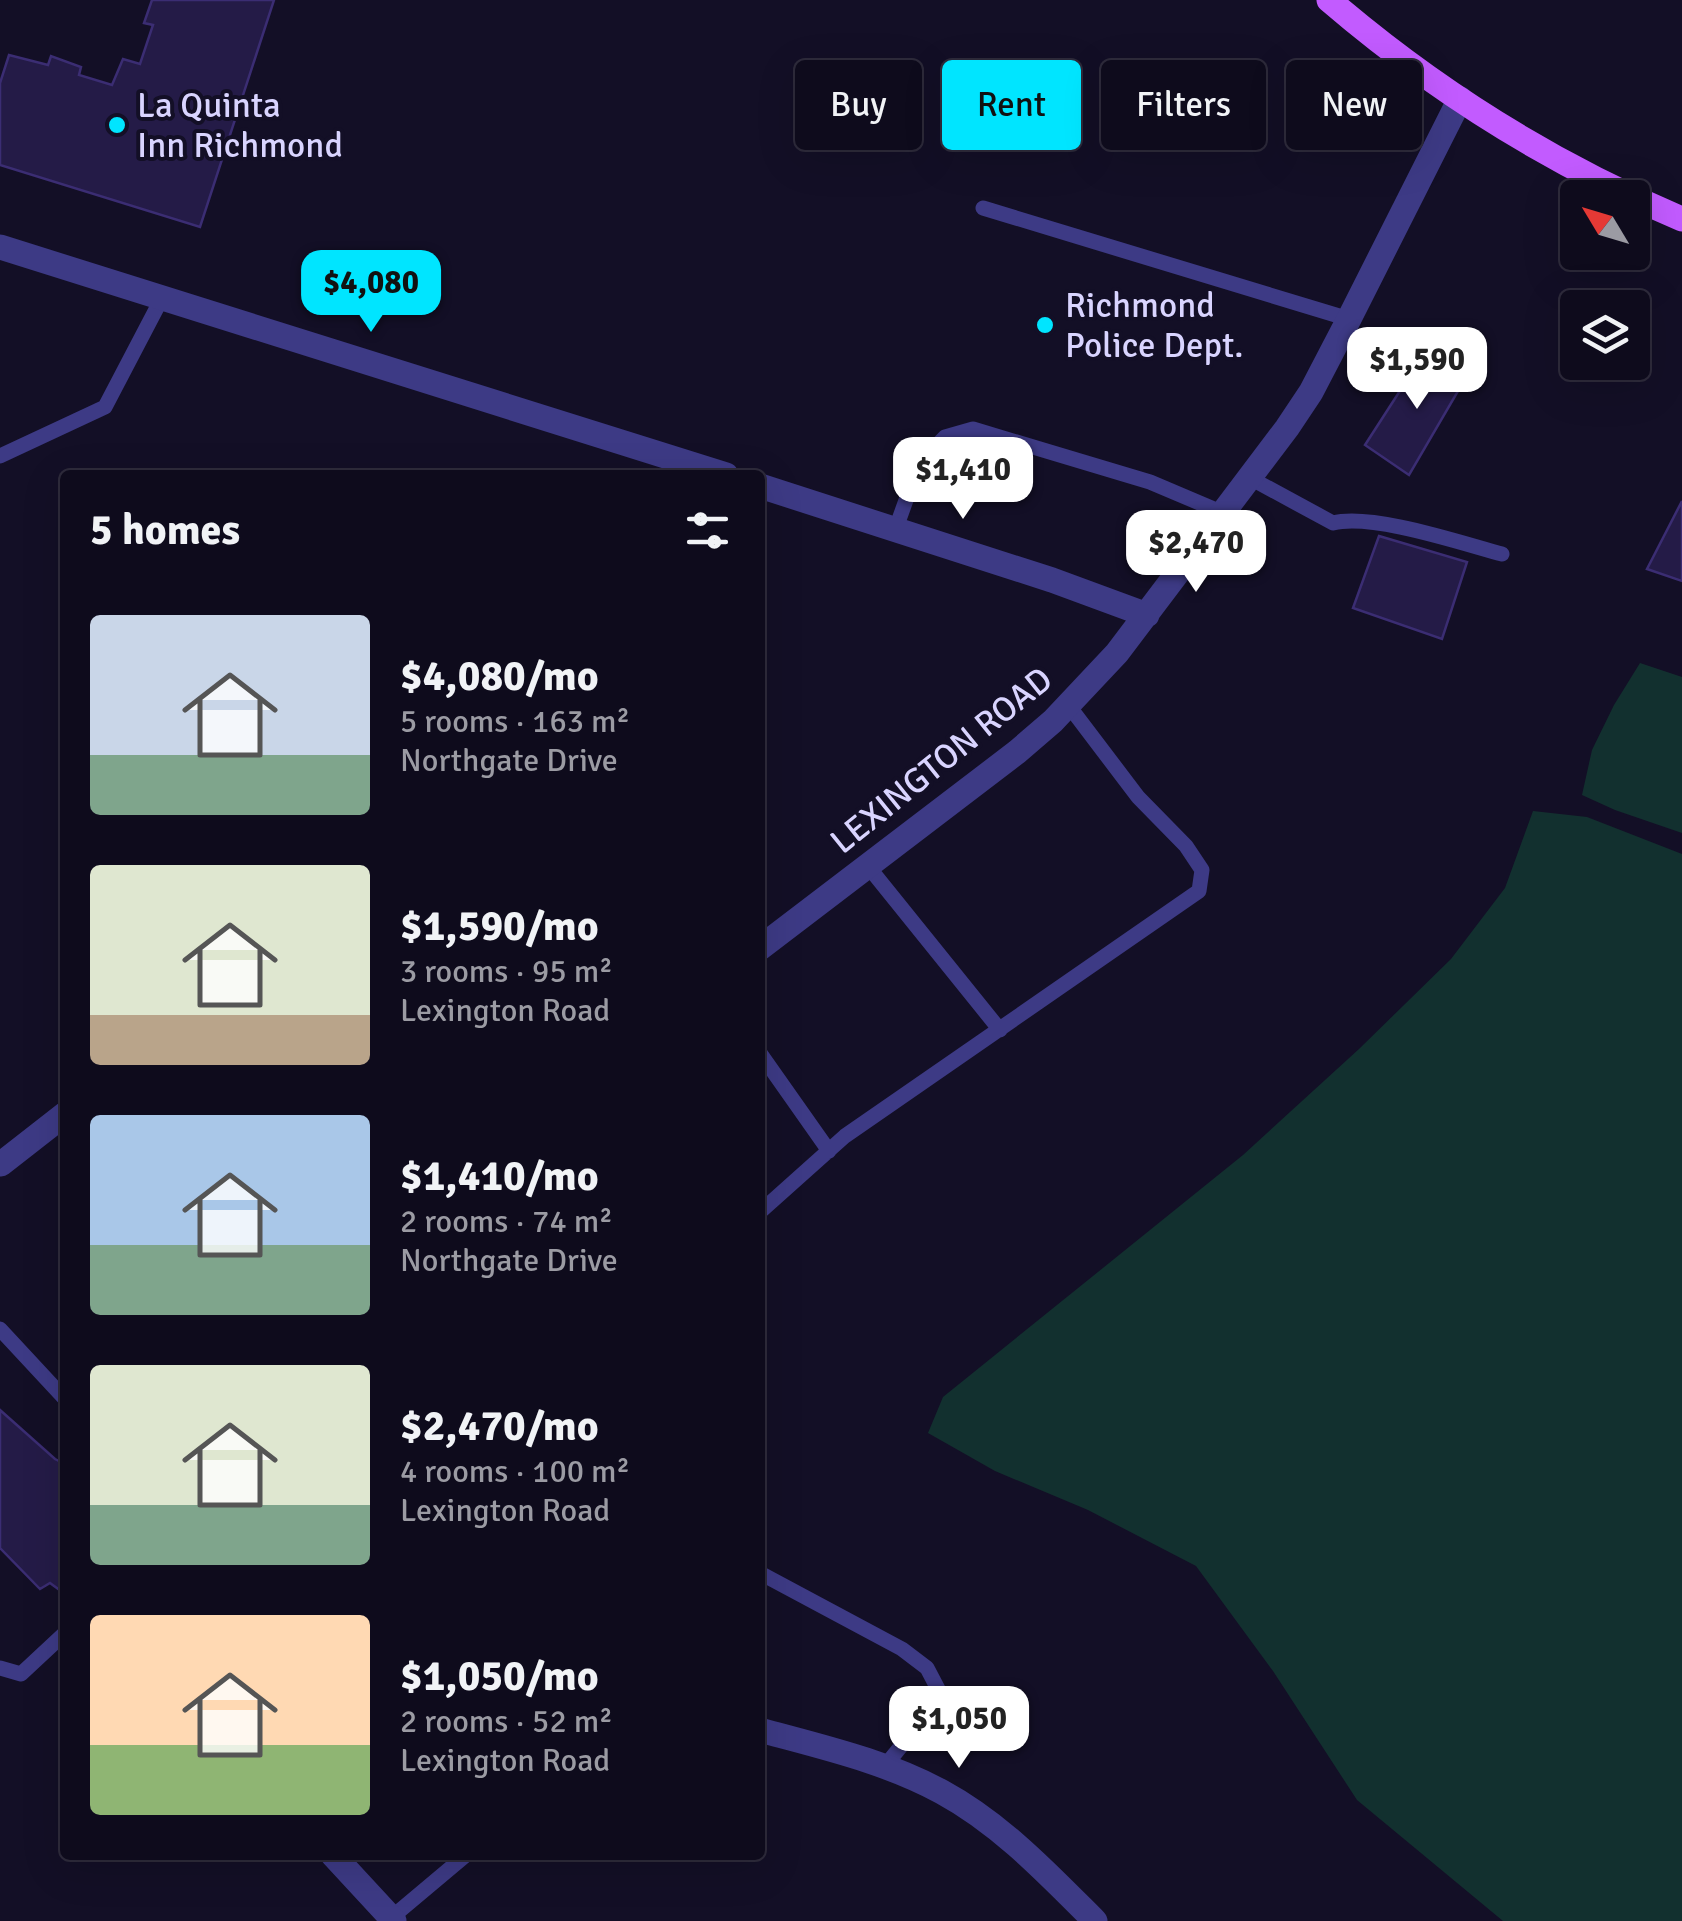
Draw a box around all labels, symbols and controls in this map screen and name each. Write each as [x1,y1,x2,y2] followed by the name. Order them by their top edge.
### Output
[795,60,922,150] chip: Buy
[942,60,1081,150] chip: Rent
[1101,60,1266,150] chip: Filters
[1286,60,1422,150] chip: New
[137,84,343,167] place label: La Quinta Inn Richmond
[106,114,128,136] marker: La Quinta Inn Richmond
[1560,180,1650,270] north arrow
[1560,180,1650,380] map controls
[290,250,452,335] pin: $4,080
[323,263,419,302] text: $4,080
[1065,284,1243,367] place label: Richmond Police Dept.
[1560,290,1650,380] button: layers
[1034,314,1056,336] marker: Richmond Police Dept.
[1336,327,1498,412] pin: $1,590
[1369,340,1465,379] text: $1,590
[882,437,1044,522] pin: $1,410
[915,450,1011,489] text: $1,410
[680,503,735,558] icon: filters
[90,505,240,556] text: 5 homes
[1115,510,1277,595] pin: $2,470
[1148,523,1244,562] text: $2,470
[400,651,599,702] text: $4,080/mo
[170,655,290,775] icon: home
[822,658,1061,863] street label: LEXINGTON ROAD
[400,702,630,741] text: 5 rooms · 163 m²
[400,741,618,780] text: Northgate Drive
[400,901,599,952] text: $1,590/mo
[170,905,290,1025] icon: home
[400,952,613,991] text: 3 rooms · 95 m²
[400,991,610,1030] text: Lexington Road
[400,1151,599,1202] text: $1,410/mo
[170,1155,290,1275] icon: home
[400,1202,613,1241] text: 2 rooms · 74 m²
[400,1241,618,1280] text: Northgate Drive
[400,1401,599,1452] text: $2,470/mo
[170,1405,290,1525] icon: home
[400,1452,630,1491] text: 4 rooms · 100 m²
[400,1491,610,1530] text: Lexington Road
[400,1651,599,1702] text: $1,050/mo
[170,1655,290,1775] icon: home
[878,1686,1040,1771] pin: $1,050
[911,1699,1007,1738] text: $1,050
[400,1702,613,1741] text: 2 rooms · 52 m²
[400,1741,610,1780] text: Lexington Road

